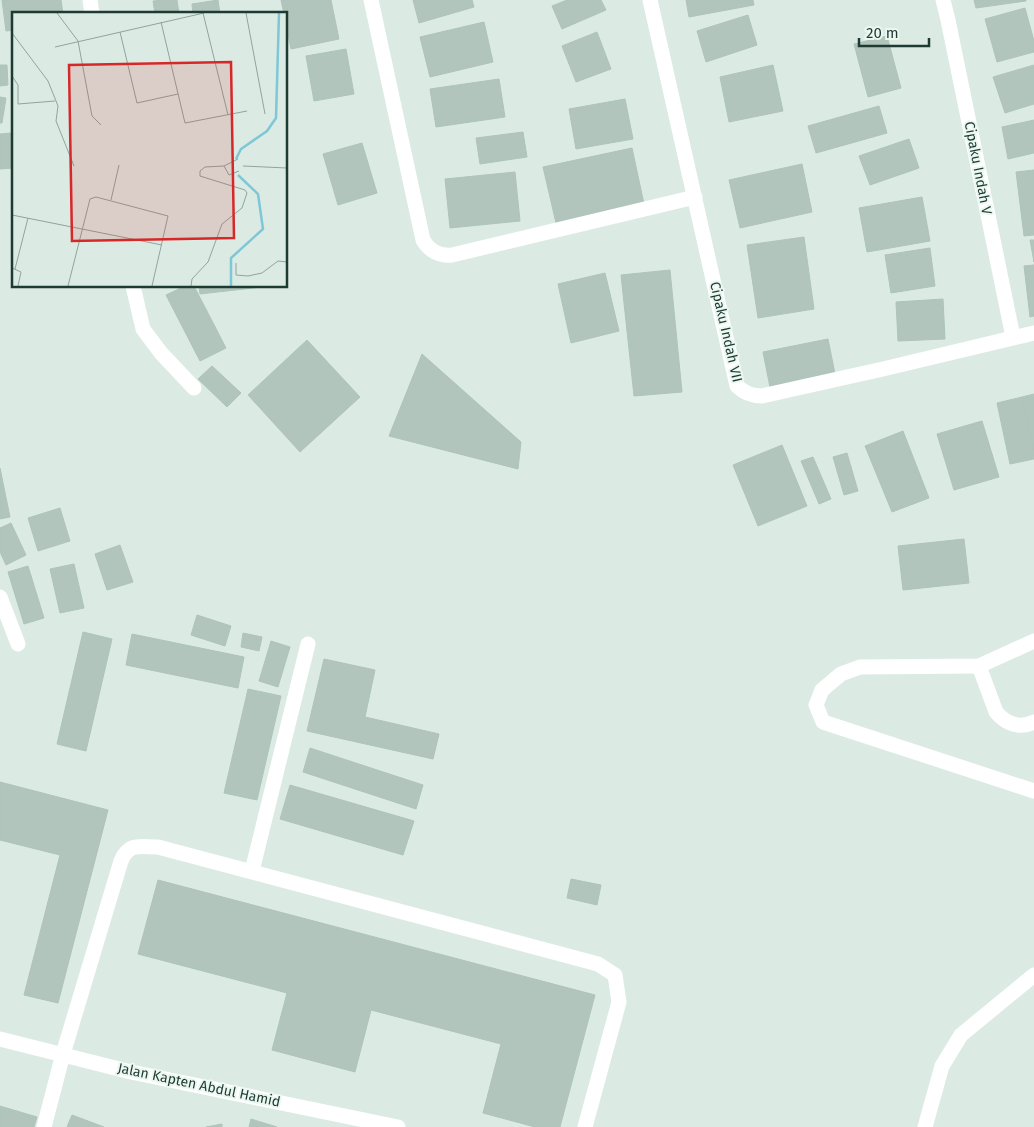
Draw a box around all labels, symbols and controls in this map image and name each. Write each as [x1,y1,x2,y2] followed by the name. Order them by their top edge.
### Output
[12,12,288,288] inset map
[859,15,929,47] scale bar
[866,24,899,42] text: 20 m
[961,120,995,216] street label: Cipaku Indah V
[706,280,746,384] street label: Cipaku Indah VII
[116,1059,282,1111] street label: Jalan Kapten Abdul Hamid

